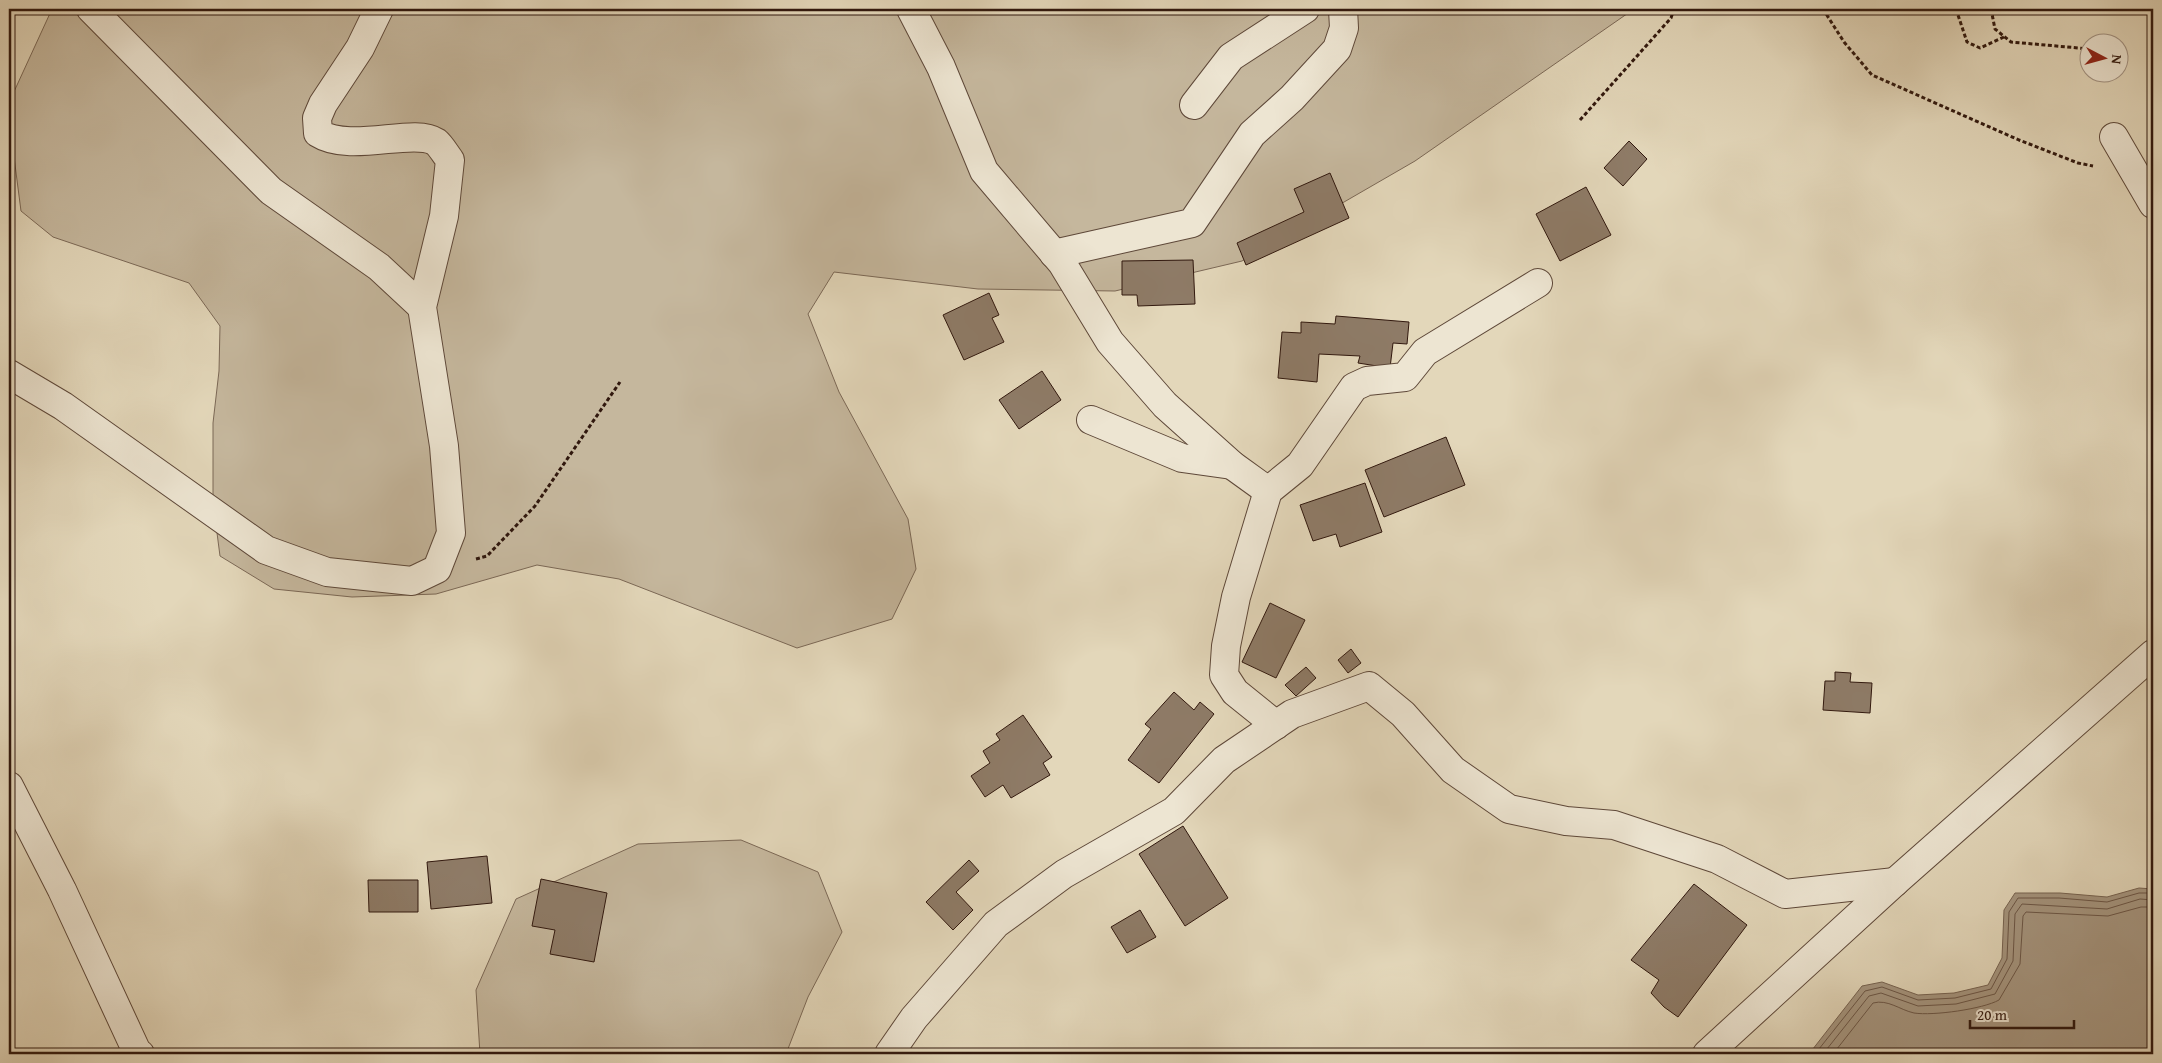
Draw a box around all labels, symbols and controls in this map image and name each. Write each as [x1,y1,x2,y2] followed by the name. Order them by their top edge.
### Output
[2080,32,2130,82] north arrow
[2106,54,2127,66] text: N
[1970,998,2073,1030] scale bar
[1977,1004,2008,1025] text: 20 m

